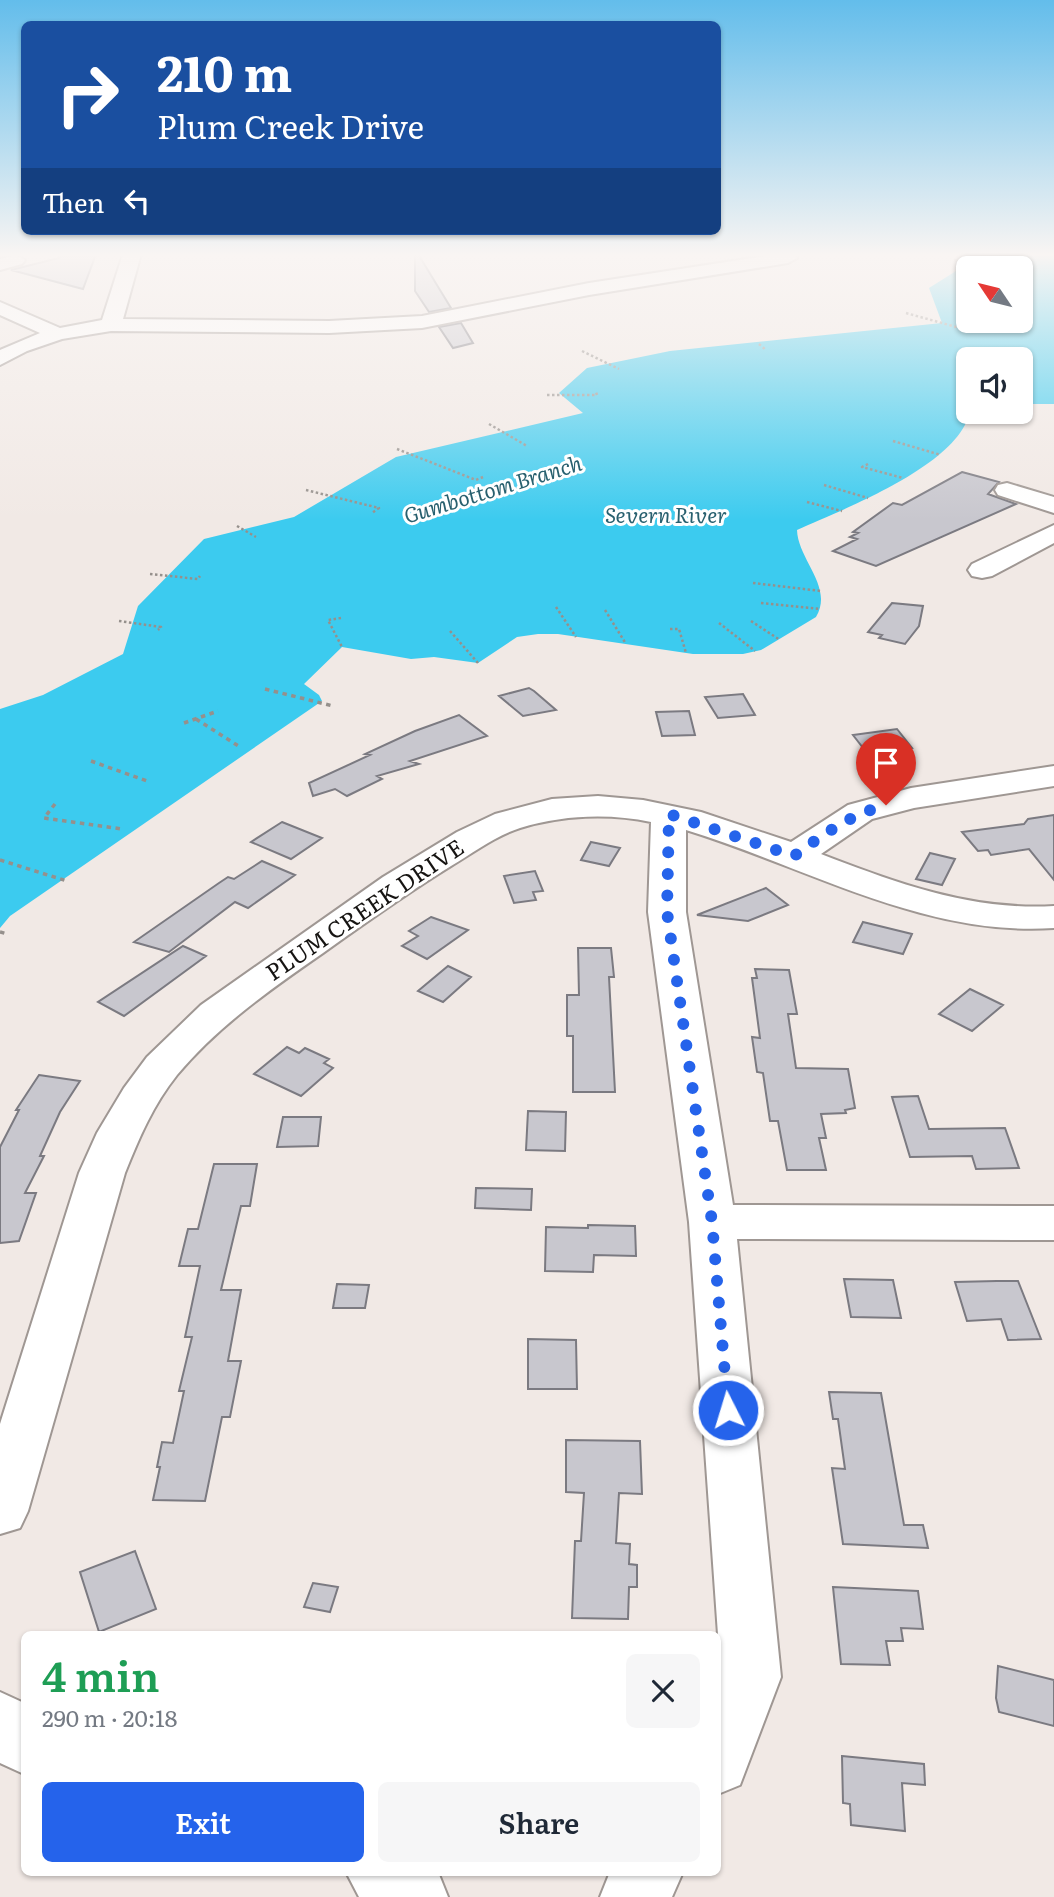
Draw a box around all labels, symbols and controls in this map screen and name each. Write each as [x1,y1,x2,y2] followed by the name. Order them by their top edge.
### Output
[157,34,292,107] text: 210 m
[42,49,133,140] icon: right
[157,101,424,149] text: Plum Creek Drive
[42,182,104,221] text: Then
[118,182,156,220] icon: left
[956,256,1032,332] north arrow
[956,256,1033,424] map controls
[956,347,1033,424] button: sound
[399,446,586,529] water label: Gumbottom Branch
[605,498,727,529] water label: Severn River
[856,733,916,805] pin
[867,744,905,782] icon: arrive
[258,829,470,988] street label: PLUM CREEK DRIVE
[691,1373,765,1447] position arrow
[42,1643,160,1705] text: 4 min
[626,1654,700,1728] button: close
[42,1700,177,1734] text: 290 m · 20:18
[42,1782,364,1862] button: Exit
[378,1782,700,1862] button: Share

